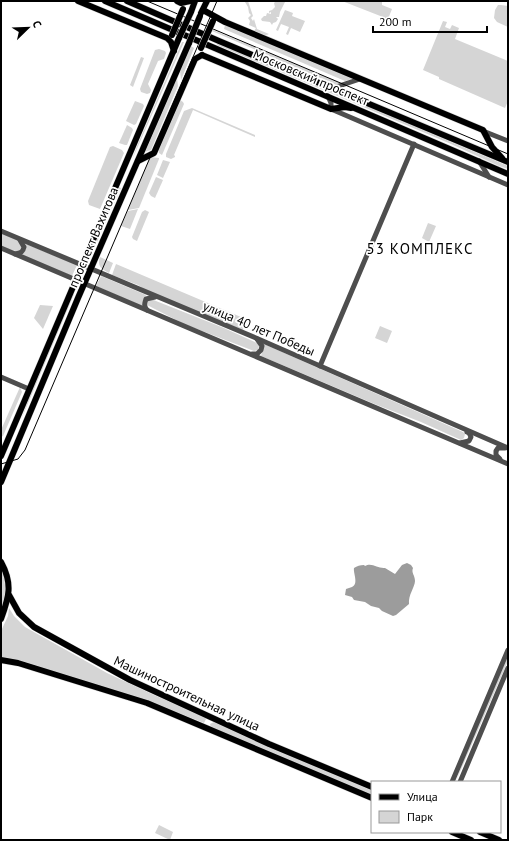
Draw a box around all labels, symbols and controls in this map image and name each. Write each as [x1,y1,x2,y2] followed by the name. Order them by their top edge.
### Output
[8,8,48,48] north arrow
[373,8,487,34] scale bar
[379,14,412,29] text: 200 m
[30,19,45,30] text: С
[250,45,372,110] street label: Московский проспект
[65,184,122,290] street label: проспект Вахитова
[366,239,474,258] district label: 53 КОМПЛЕКС
[200,297,317,360] street label: улица 40 лет Победы
[111,652,263,735] street label: Машиностроительная улица
[371,781,501,833] legend
[407,789,438,804] text: Улица
[407,809,433,824] text: Парк

